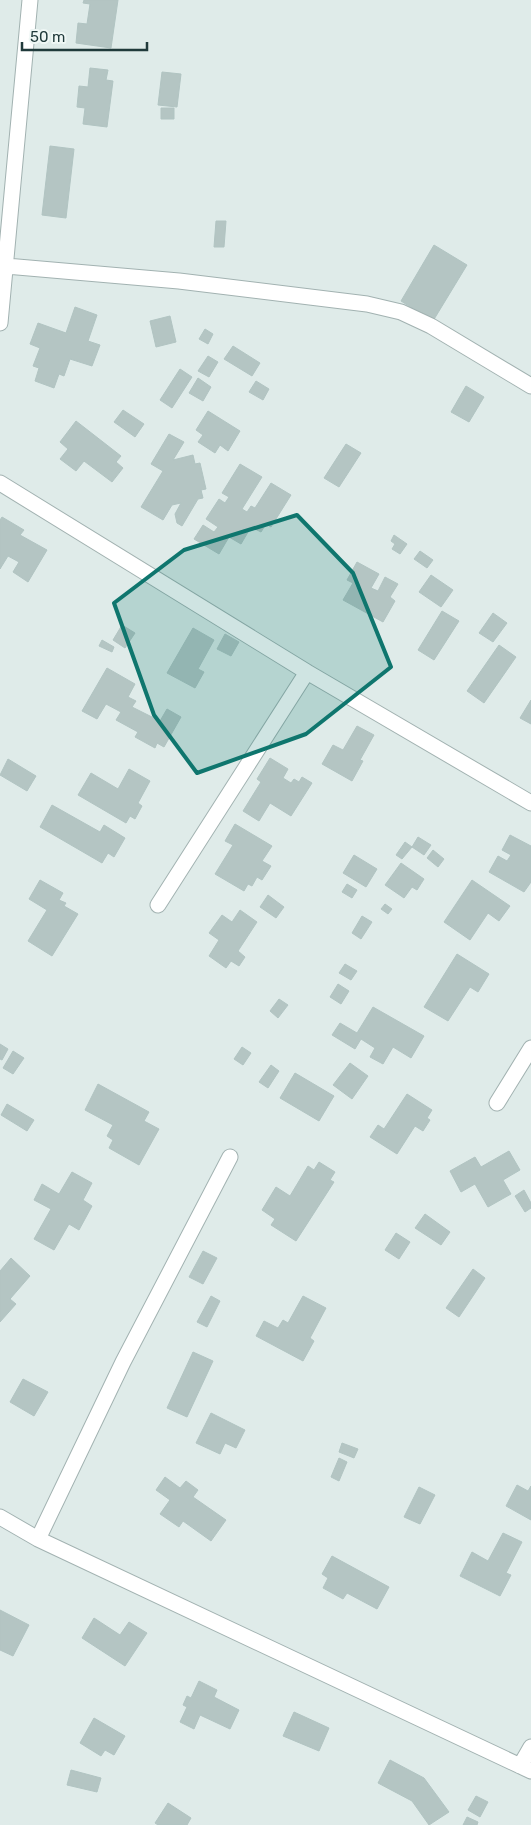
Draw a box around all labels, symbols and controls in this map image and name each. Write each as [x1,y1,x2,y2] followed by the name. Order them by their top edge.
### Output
[22,20,148,52] scale bar
[30,28,65,46] text: 50 m

